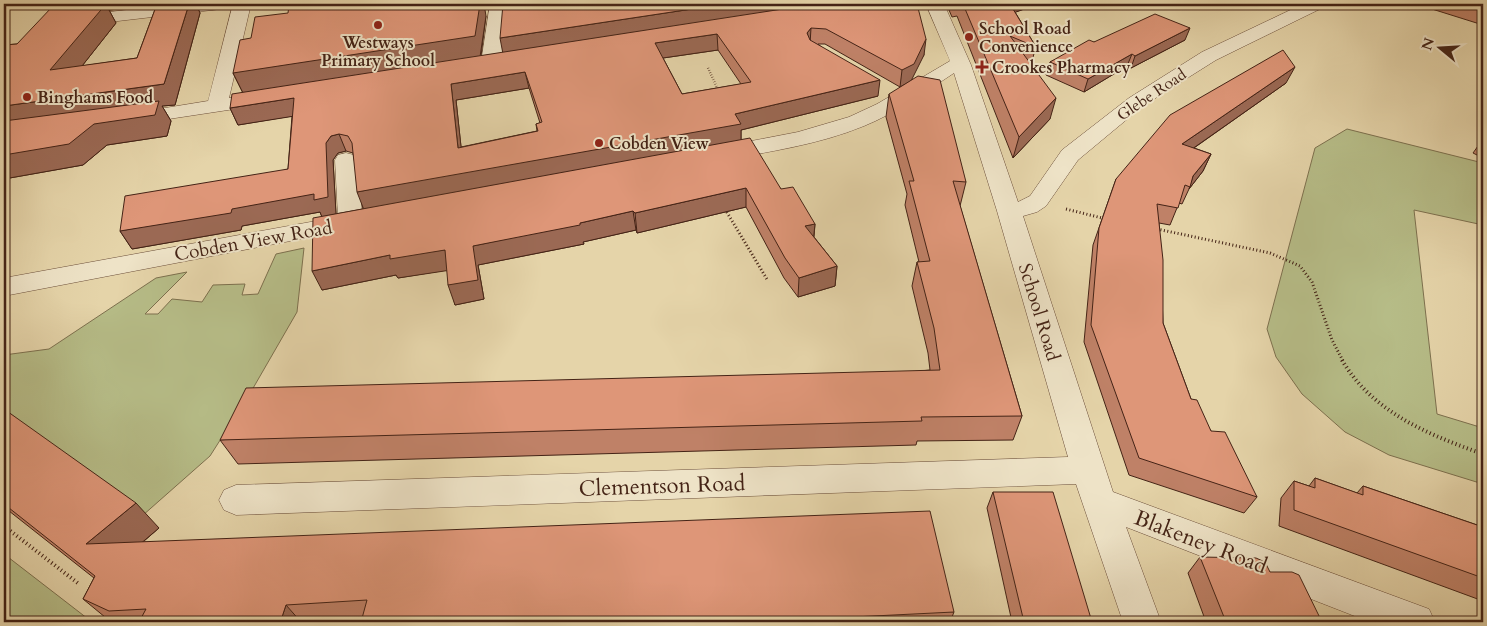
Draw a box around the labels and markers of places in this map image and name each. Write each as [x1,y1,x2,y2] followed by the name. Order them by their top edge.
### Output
[979,18,1073,58] place label: School Road Convenience
[372,19,384,31] marker: Westways Primary School
[963,31,975,43] marker: School Road Convenience
[321,32,435,72] place label: Westways Primary School
[992,57,1131,79] place label: Crookes Pharmacy
[976,61,988,73] marker: Crookes Pharmacy
[37,87,153,109] place label: Binghams Food
[21,91,33,103] marker: Binghams Food
[609,133,710,155] place label: Cobden View
[593,137,605,149] marker: Cobden View

